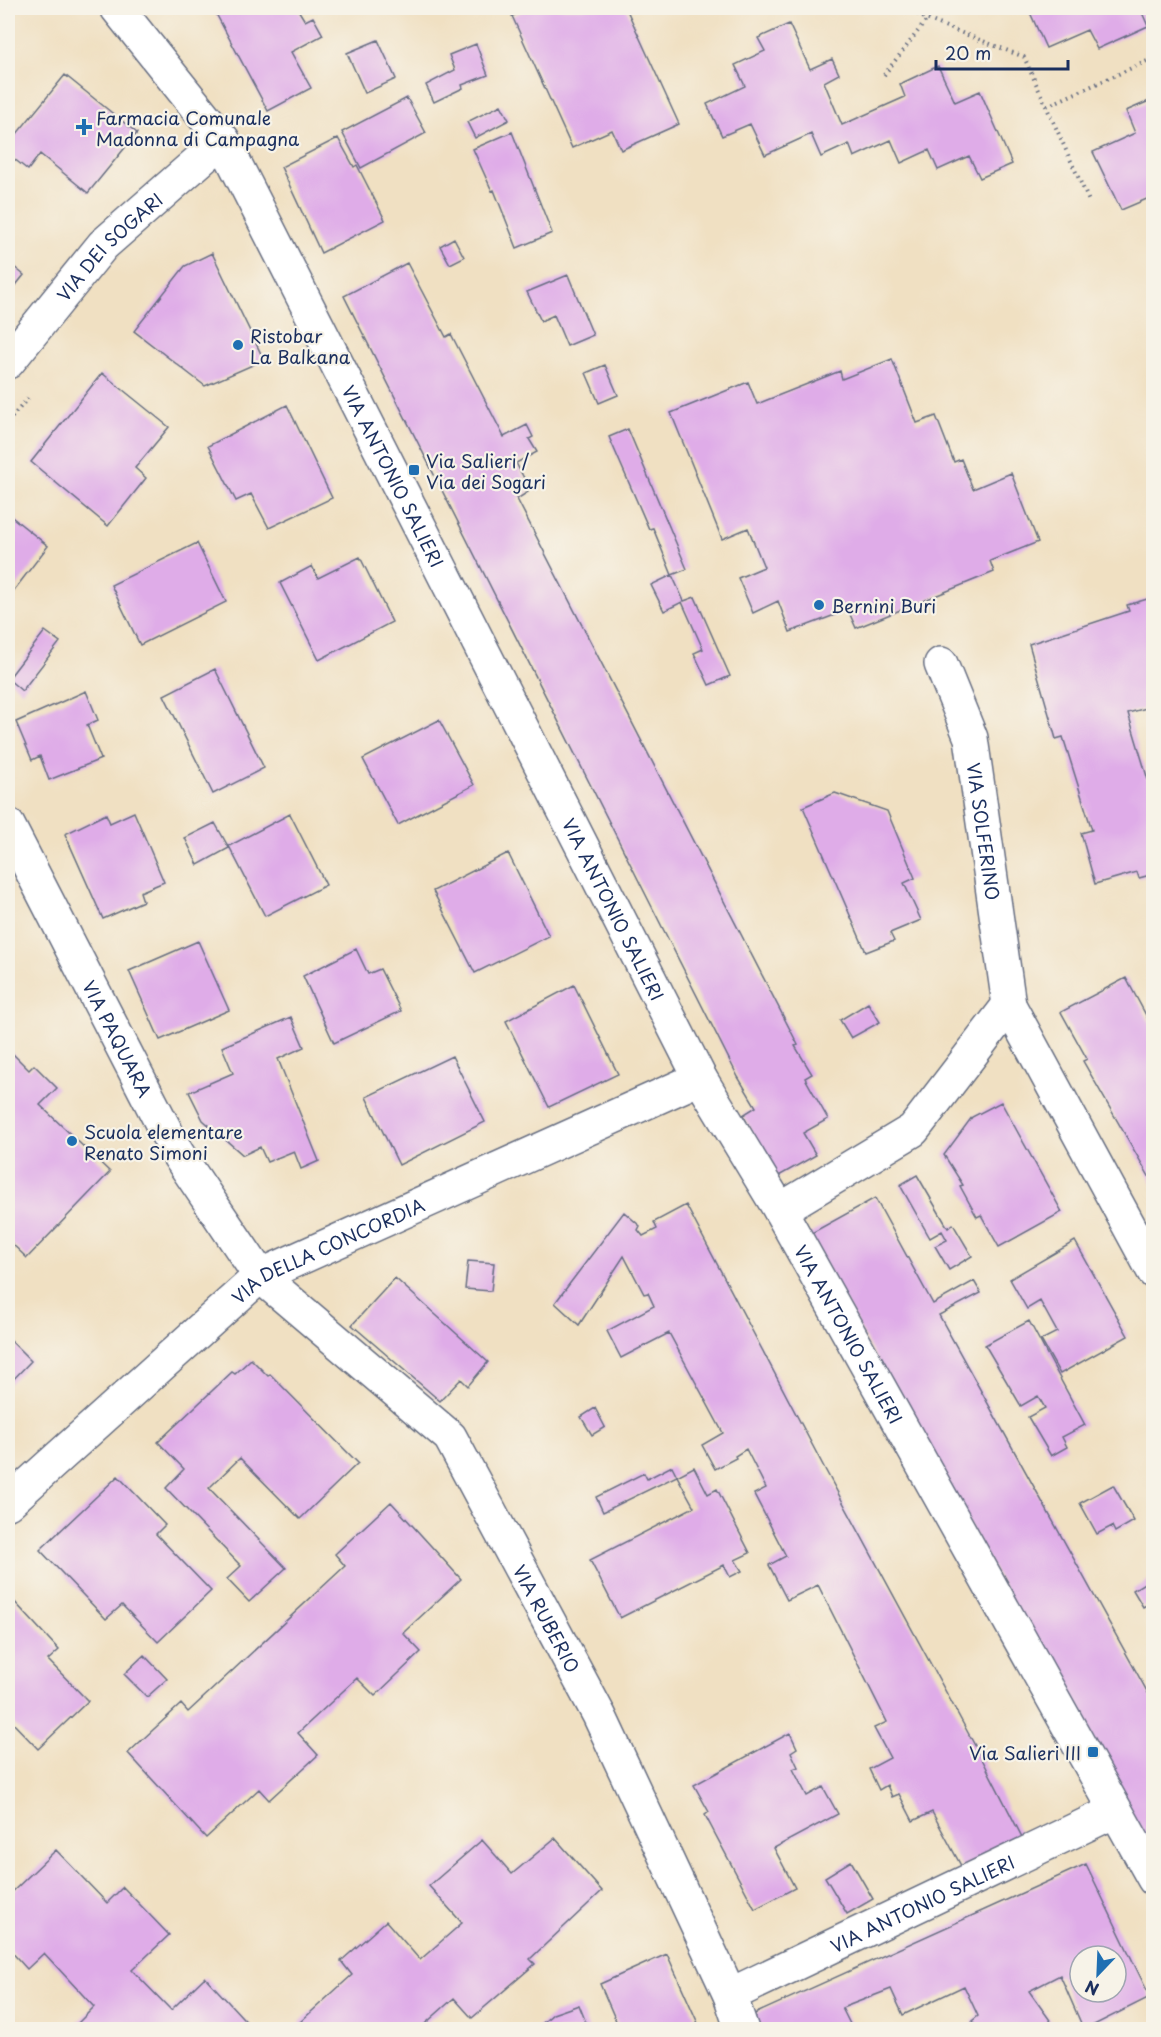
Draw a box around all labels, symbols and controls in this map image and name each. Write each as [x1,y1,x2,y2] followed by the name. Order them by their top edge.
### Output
[936,33,1068,71] scale bar
[945,39,991,66] text: 20 m
[96,104,300,152] place label: Farmacia Comunale Madonna di Campagna
[77,120,91,134] marker: Farmacia Comunale Madonna di Campagna
[50,186,168,306] street label: VIA DEI SOGARI
[250,322,351,370] place label: Ristobar La Balkana
[231,338,245,352] marker: Ristobar La Balkana
[336,380,451,572] street label: VIA ANTONIO SALIERI
[426,447,546,495] place label: Via Salieri / Via dei Sogari
[407,463,421,477] marker: Via Salieri / Via dei Sogari
[831,592,936,619] place label: Bernini Buri
[812,598,826,612] marker: Bernini Buri
[961,761,1007,902] street label: VIA SOLFERINO
[556,813,672,1005] street label: VIA ANTONIO SALIERI
[77,975,159,1102] street label: VIA PAQUARA
[84,1118,243,1166] place label: Scuola elementare Renato Simoni
[65,1134,79,1148] marker: Scuola elementare Renato Simoni
[225,1190,428,1309] street label: VIA DELLA CONCORDIA
[788,1240,910,1428] street label: VIA ANTONIO SALIERI
[507,1559,587,1677] street label: VIA RUBERIO
[969,1739,1081,1766] place label: Via Salieri III
[1086,1745,1100,1759] marker: Via Salieri III
[826,1848,1019,1959] street label: VIA ANTONIO SALIERI
[1068,1944,1128,2004] north arrow
[1081,1975,1102,2002] text: N

